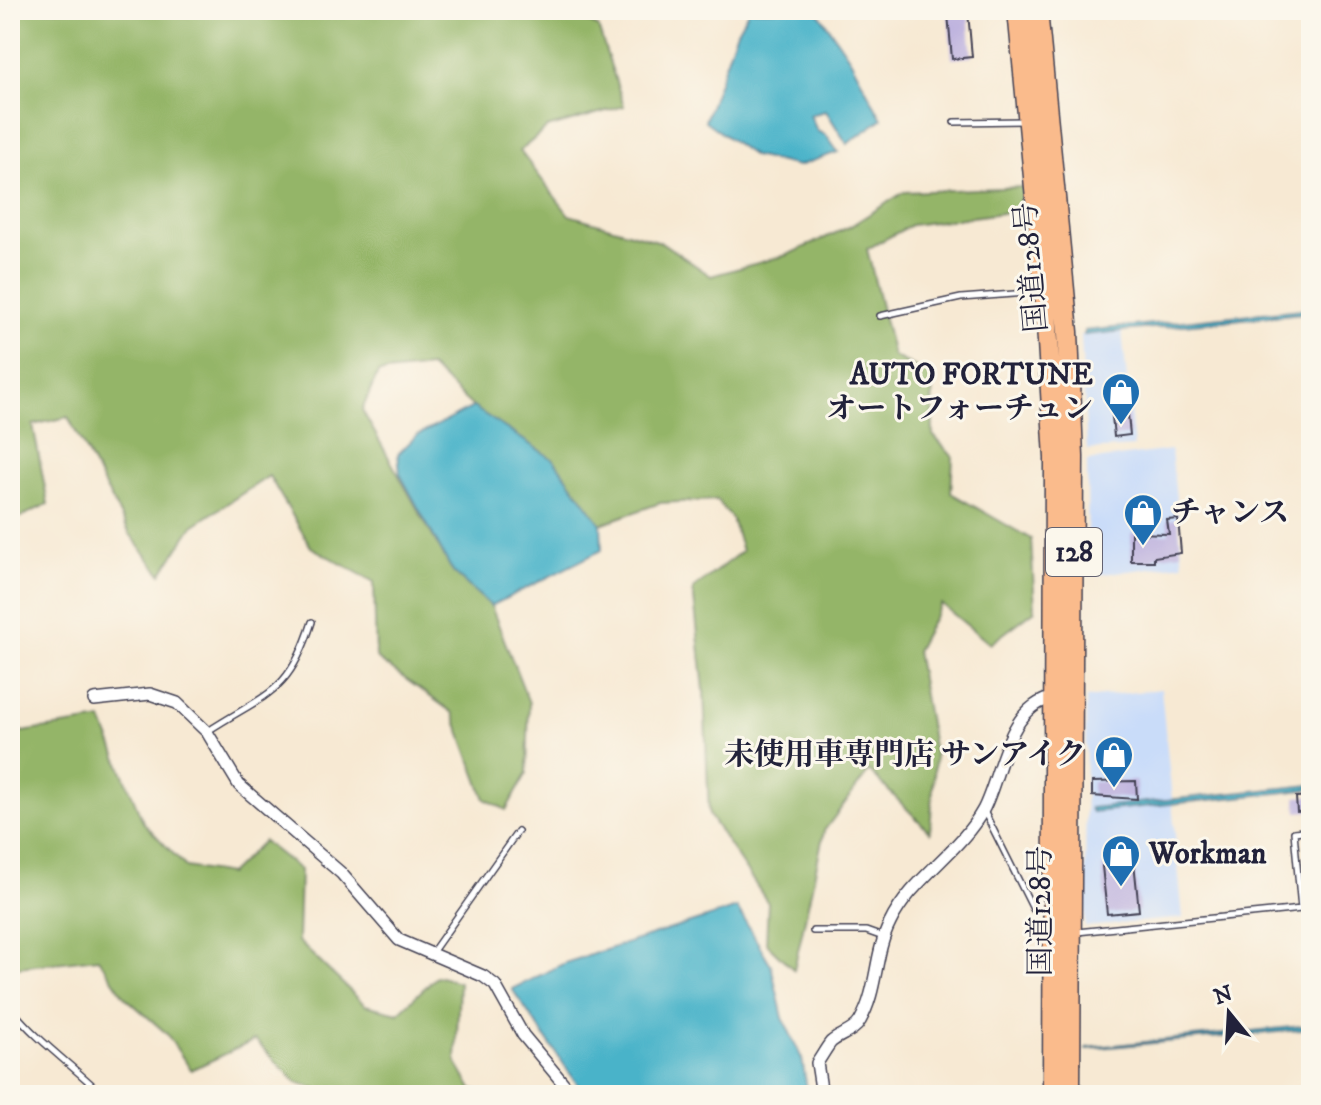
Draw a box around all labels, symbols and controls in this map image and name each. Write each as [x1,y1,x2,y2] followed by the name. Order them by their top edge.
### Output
[1008,200,1056,334] street label: 国道128号
[826,357,1093,428] place label: AUTO FORTUNE オートフォーチュン
[1100,371,1142,426] shop icon: AUTO FORTUNE オートフォーチュン
[1122,492,1164,547] shop icon: チャンス
[1171,495,1289,532] place label: チャンス
[1046,528,1102,576] road number: 128
[1093,734,1135,789] shop icon: 未使用車専門店 サンアイク
[724,737,1086,774] place label: 未使用車専門店 サンアイク
[1100,833,1142,888] shop icon: Workman
[1148,836,1267,873] place label: Workman
[1023,846,1060,976] street label: 国道128号
[1189,973,1269,1053] north arrow
[1211,980,1236,1011] text: N

